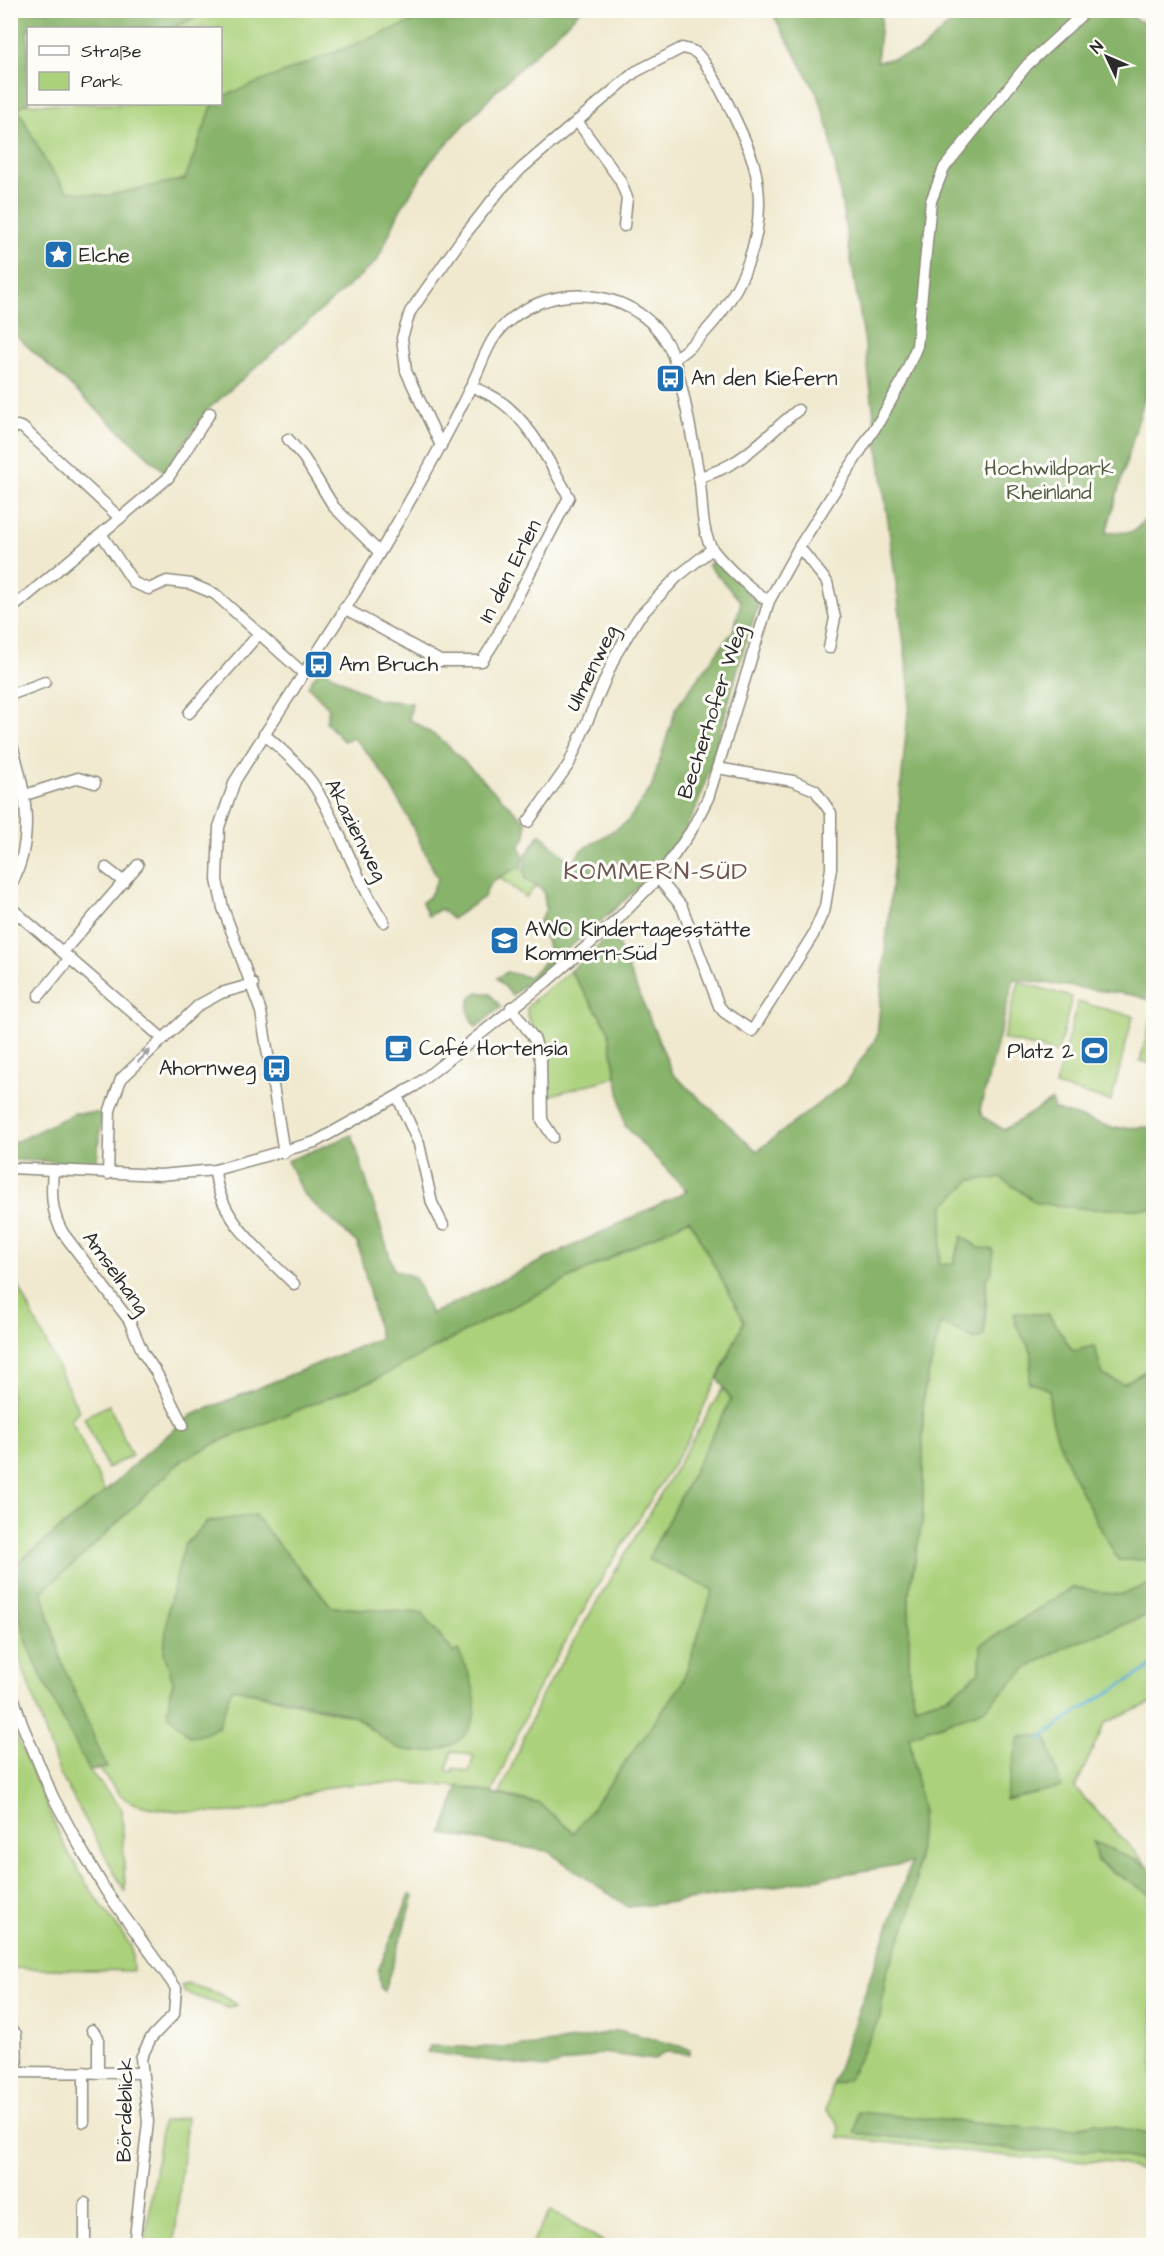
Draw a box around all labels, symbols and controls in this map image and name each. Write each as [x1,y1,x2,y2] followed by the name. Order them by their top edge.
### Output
[27,27,222,105] legend
[1077,27,1137,87] north arrow
[1086,36,1108,59] text: N
[81,39,142,64] text: Straße
[81,69,123,94] text: Park
[42,239,74,271] place icon: Elche
[79,241,130,270] place label: Elche
[654,362,686,394] bus stop icon: An den Kiefern
[691,364,838,393] place label: An den Kiefern
[984,454,1114,507] park label: Hochwildpark Rheinland
[472,514,548,628] street label: In den Erlen
[559,620,627,717] street label: Ulmenweg
[670,621,756,803] street label: Becherhofer Weg
[302,648,334,680] bus stop icon: Am Bruch
[339,650,439,679] place label: Am Bruch
[316,774,394,887] street label: Akazienweg
[563,855,749,889] district label: KOMMERN-SÜD
[525,915,751,968] place label: AWO Kindertagesstätte Kommern-Süd
[488,925,520,957] school or university icon: AWO Kindertagesstätte Kommern-Süd
[382,1032,414,1064] cafe icon: Café Hortensia
[419,1034,568,1063] place label: Café Hortensia
[1079,1035,1111,1067] sports icon: Platz 2
[1007,1037,1074,1066] place label: Platz 2
[137,1049,151,1063] one-way arrow
[261,1052,293,1084] bus stop icon: Ahornweg
[159,1054,256,1085] place label: Ahornweg
[74,1225,156,1322] street label: Amselhang
[110,2057,140,2163] street label: Bördeblick

